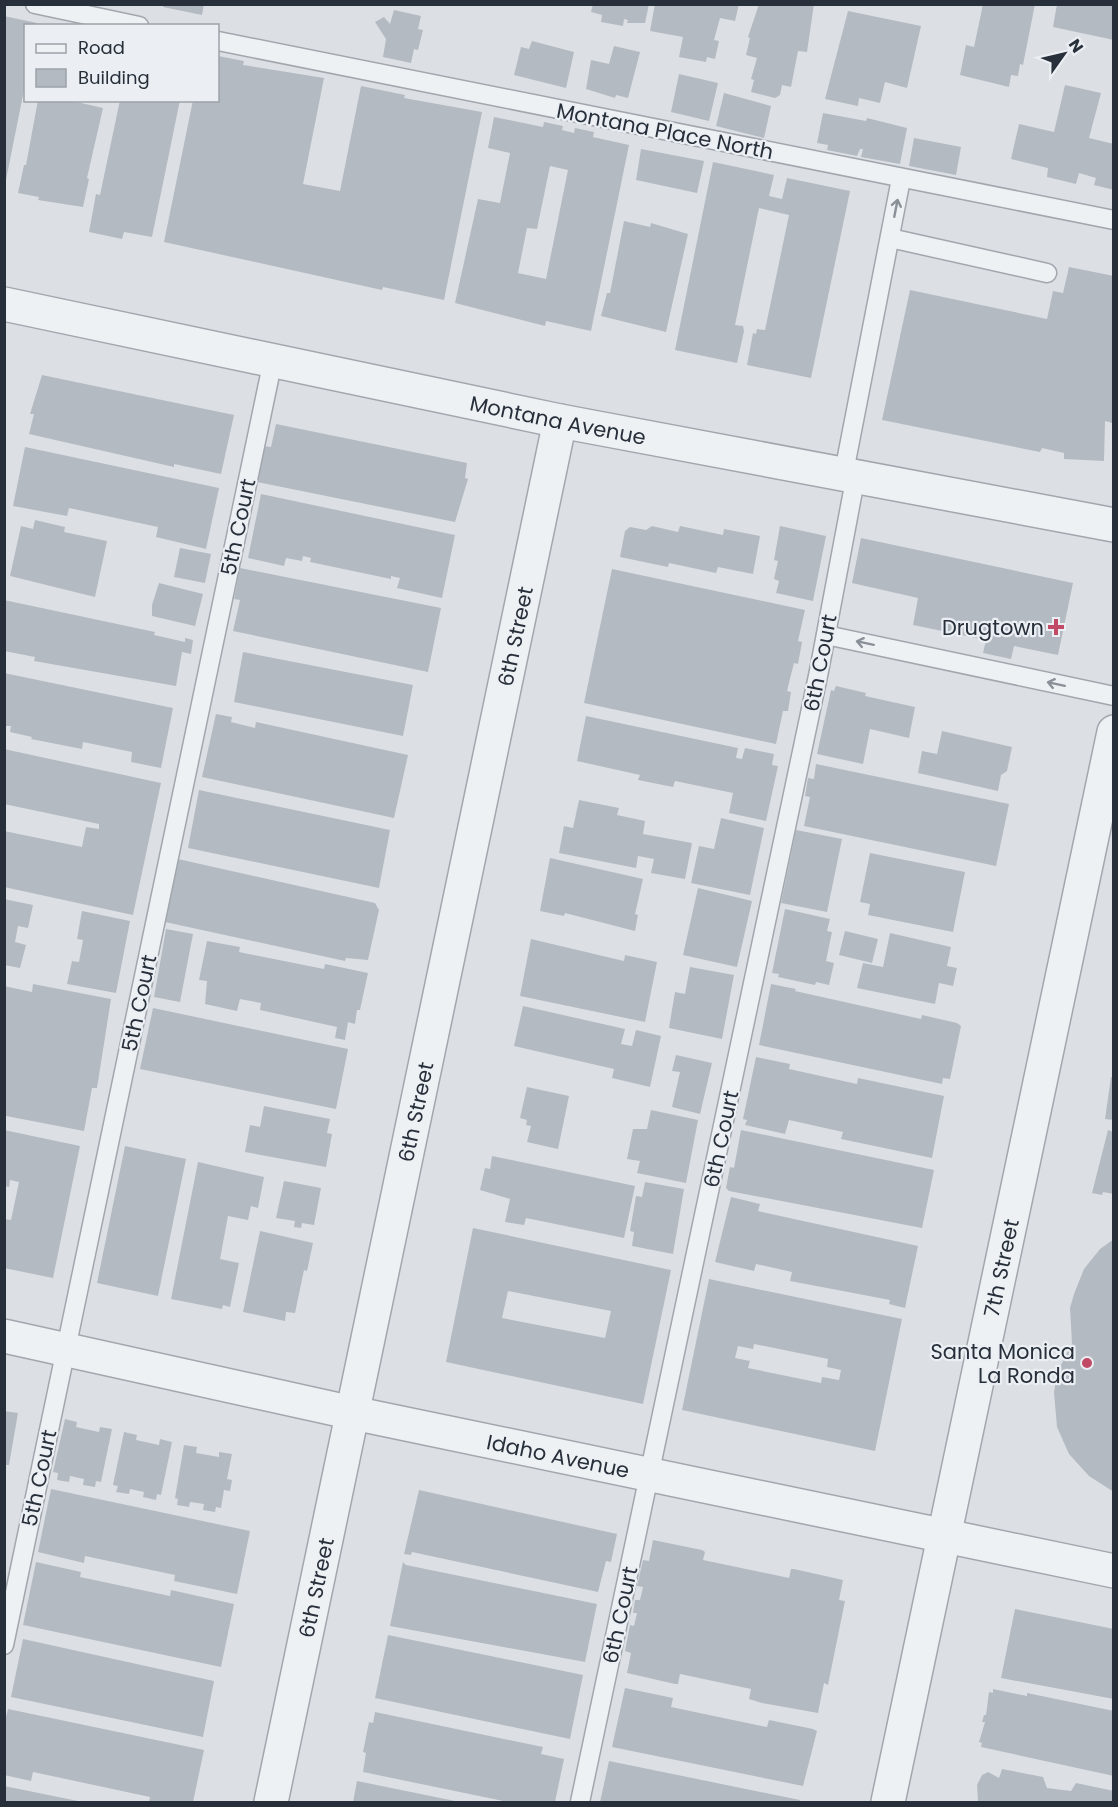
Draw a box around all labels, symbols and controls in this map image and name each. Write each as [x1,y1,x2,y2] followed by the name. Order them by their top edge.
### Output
[24,24,219,102] legend
[1034,24,1094,84] north arrow
[1063,34,1089,57] text: N
[78,35,125,60] text: Road
[78,65,150,90] text: Building
[554,96,776,166] street label: Montana Place North
[890,199,902,218] one-way arrow
[467,388,649,451] street label: Montana Avenue
[214,476,262,578] street label: 5th Court
[490,584,540,689] street label: 6th Street
[796,612,844,714] street label: 6th Court
[942,613,1044,642] place label: Drugtown
[1049,620,1063,634] marker: Drugtown
[856,637,876,648] one-way arrow
[1047,677,1066,689] one-way arrow
[115,952,163,1054] street label: 5th Court
[391,1059,440,1165] street label: 6th Street
[697,1088,745,1190] street label: 6th Court
[976,1216,1025,1320] street label: 7th Street
[931,1337,1075,1390] place label: Santa Monica La Ronda
[1080,1356,1094,1370] marker: Santa Monica La Ronda
[15,1427,63,1529] street label: 5th Court
[484,1427,632,1485] street label: Idaho Avenue
[291,1535,340,1640] street label: 6th Street
[596,1564,644,1666] street label: 6th Court

